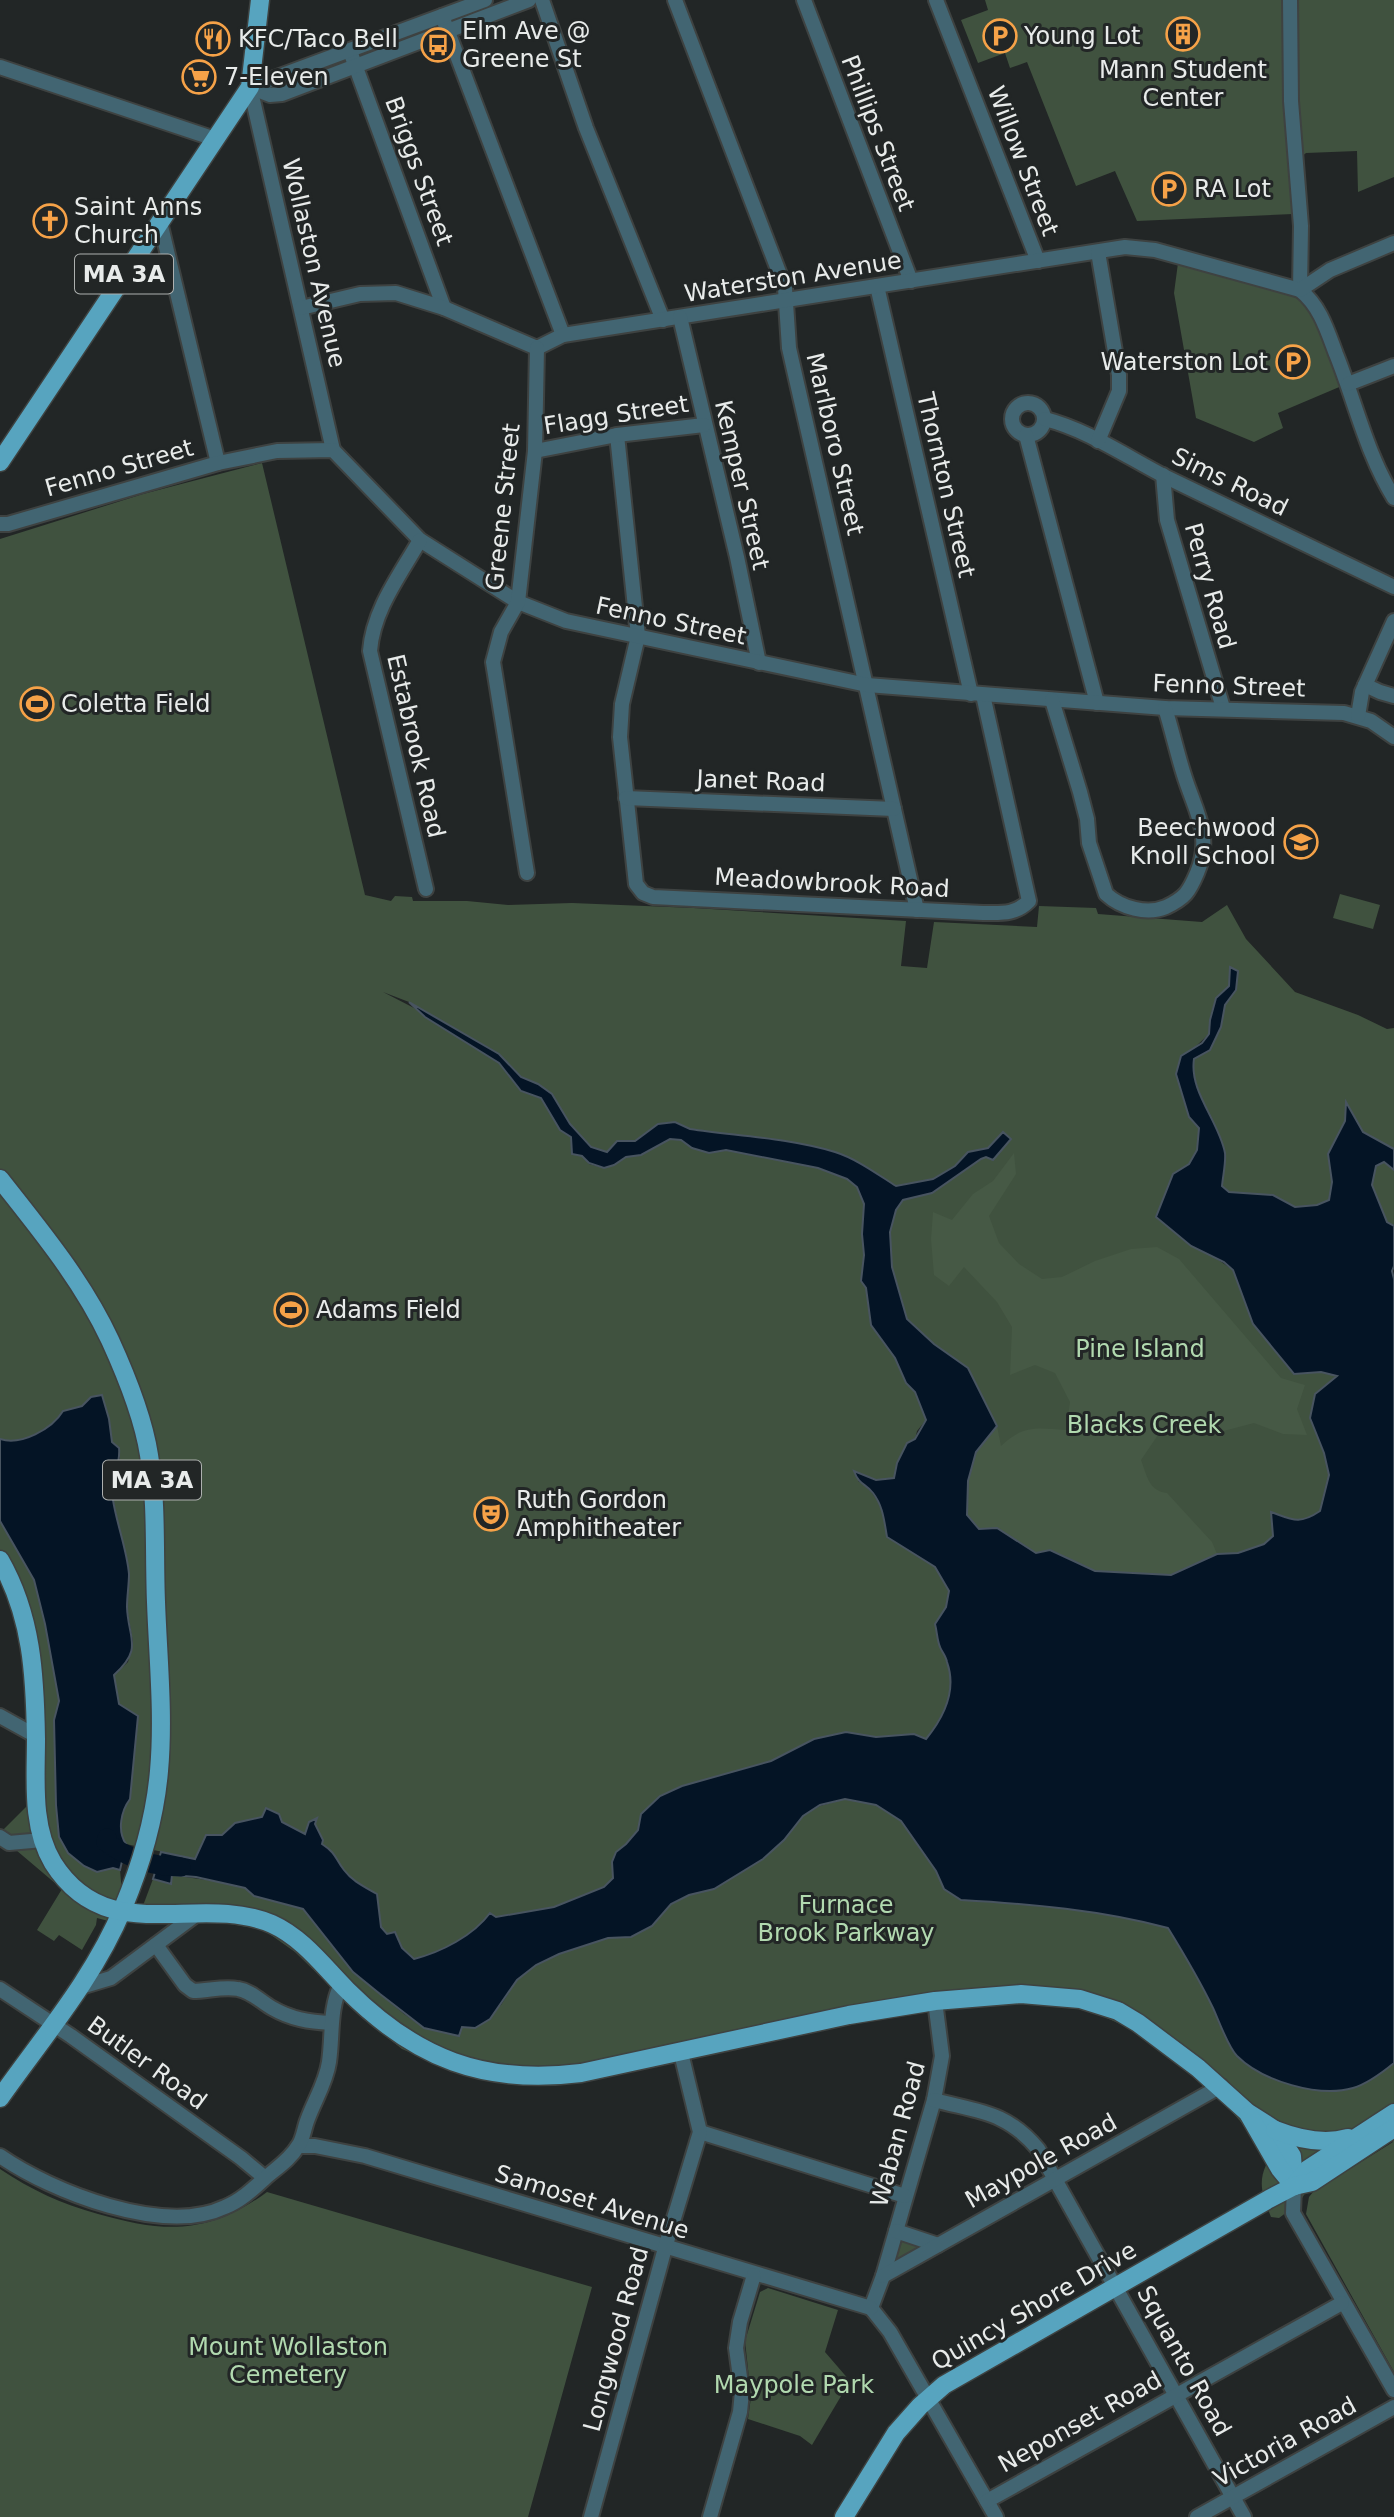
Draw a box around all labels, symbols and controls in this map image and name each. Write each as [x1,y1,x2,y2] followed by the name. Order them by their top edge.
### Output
[1164,15,1202,53] building icon: Mann Student Center
[462,17,590,73] place label: Elm Ave @ Greene St
[981,17,1019,55] parking icon: Young Lot
[194,20,232,58] restaurant icon: KFC/Taco Bell
[1023,22,1140,50] place label: Young Lot
[238,25,398,53] place label: KFC/Taco Bell
[419,26,457,64] bus stop icon: Elm Ave @ Greene St
[835,51,921,215] street label: Phillips Street
[1099,56,1267,112] place label: Mann Student Center
[180,58,218,96] supermarket icon: 7-Eleven
[224,63,329,91] place label: 7-Eleven
[982,82,1064,240] street label: Willow Street
[379,93,459,249] street label: Briggs Street
[276,156,352,370] street label: Wollaston Avenue
[1150,170,1188,208] parking icon: RA Lot
[1194,175,1271,203] place label: RA Lot
[74,193,202,249] place label: Saint Anns Church
[31,202,69,240] church icon: Saint Anns Church
[682,246,904,308] street label: Waterston Avenue
[75,255,173,294] road number: MA 3A
[1274,343,1312,381] parking icon: Waterston Lot
[1101,348,1268,376] place label: Waterston Lot
[800,350,870,538] street label: Marlboro Street
[911,389,981,580] street label: Thornton Street
[542,390,690,440] street label: Flagg Street
[709,398,775,572] street label: Kemper Street
[480,422,526,592] street label: Greene Street
[42,433,196,503] street label: Fenno Street
[1167,442,1293,522] street label: Sims Road
[1179,520,1241,652] street label: Perry Road
[593,591,749,651] street label: Fenno Street
[381,652,451,840] street label: Estabrook Road
[1152,669,1306,703] street label: Fenno Street
[18,685,56,723] sports icon: Coletta Field
[61,690,210,718] place label: Coletta Field
[694,765,826,797] street label: Janet Road
[1130,814,1276,870] place label: Beechwood Knoll School
[1282,823,1320,861] school or university icon: Beechwood Knoll School
[714,863,950,903] street label: Meadowbrook Road
[272,1291,310,1329] sports icon: Adams Field
[316,1296,461,1324] place label: Adams Field
[1075,1335,1205,1363] park label: Pine Island
[1067,1411,1221,1439] park label: Blacks Creek
[103,1460,201,1499] road number: MA 3A
[516,1486,681,1542] place label: Ruth Gordon Amphitheater
[472,1495,510,1533] theatre icon: Ruth Gordon Amphitheater
[757,1891,935,1947] park label: Furnace Brook Parkway
[82,2010,212,2116] street label: Butler Road
[865,2058,931,2210] street label: Waban Road
[960,2108,1122,2214] street label: Maypole Road
[492,2159,692,2245] street label: Samoset Avenue
[927,2236,1141,2376] street label: Quincy Shore Drive
[578,2244,654,2434] street label: Longwood Road
[1131,2281,1237,2441] street label: Squanto Road
[188,2333,388,2389] park label: Mount Wollaston Cemetery
[993,2366,1167,2478] street label: Neponset Road
[714,2371,874,2399] park label: Maypole Park
[1209,2391,1361,2493] street label: Victoria Road

